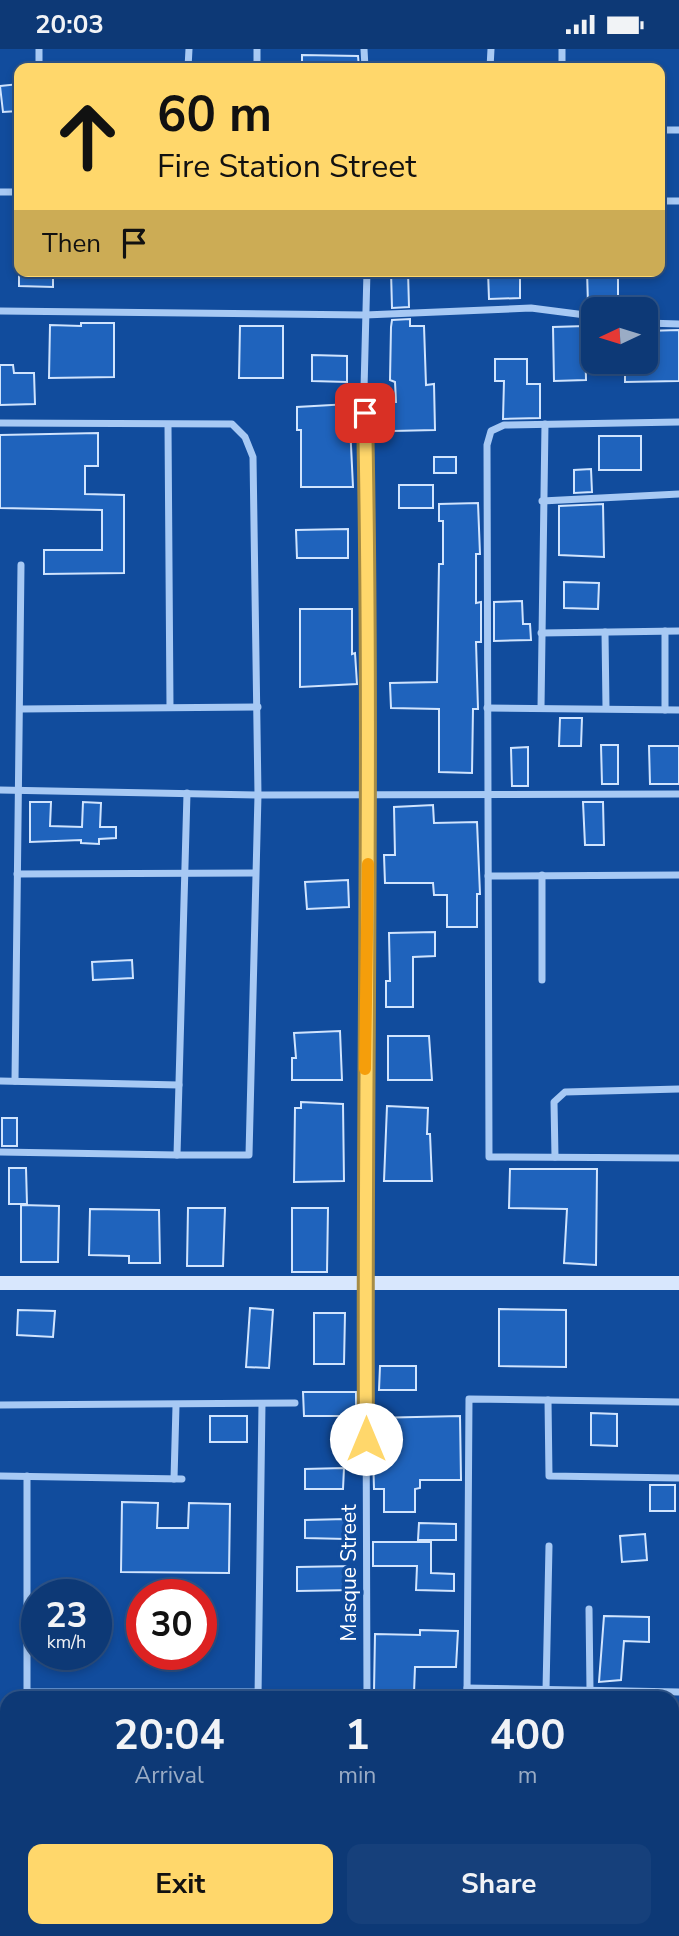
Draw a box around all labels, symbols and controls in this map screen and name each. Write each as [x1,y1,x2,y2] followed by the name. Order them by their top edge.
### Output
[35,7,104,42] text: 20:03
[157,81,272,148] text: 60 m
[42,91,133,182] icon: ahead
[157,145,416,188] text: Fire Station Street
[115,224,153,262] icon: arrive
[42,226,101,261] text: Then
[581,297,658,375] north arrow
[581,297,658,374] map controls
[335,383,395,443] pin
[346,394,384,432] icon: arrive
[329,1402,403,1476] position arrow
[335,1504,363,1642] street label: Masque Street
[126,1579,217,1670] speed limit sign: 30
[45,1592,88,1639] text: 23
[47,1630,86,1654] text: km/h
[114,1707,225,1764] text: 20:04
[345,1707,370,1764] text: 1
[490,1707,565,1764] text: 400
[135,1760,204,1791] text: Arrival
[338,1760,376,1791] text: min
[518,1760,538,1791] text: m
[28,1844,333,1924] button: Exit
[347,1844,651,1924] button: Share

